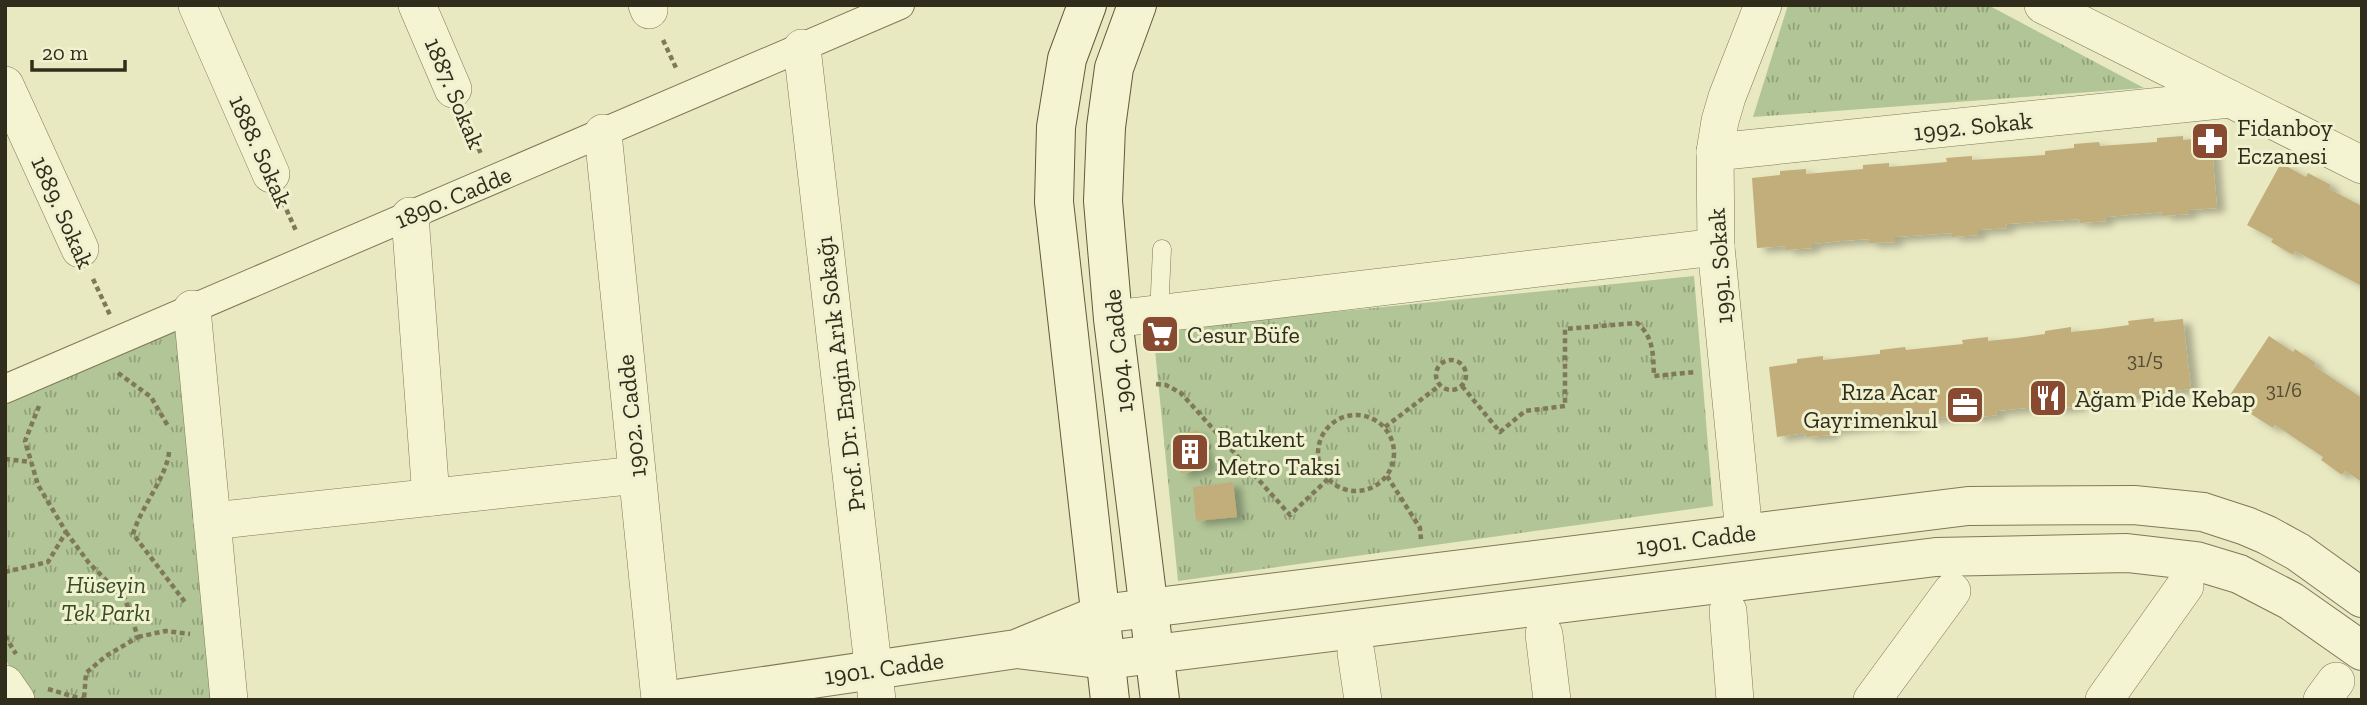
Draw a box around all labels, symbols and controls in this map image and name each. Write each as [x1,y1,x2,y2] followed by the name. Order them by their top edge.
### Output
[32,28,124,72] scale bar
[419,33,491,153] street label: 1887. Sokak
[42,40,88,65] text: 20 m
[223,90,299,212] street label: 1888. Sokak
[1912,105,2034,147] street label: 1992. Sokak
[2237,113,2333,170] place label: Fidanboy Eczanesi
[2189,120,2231,162] pharmacy icon: Fidanboy Eczanesi
[25,151,101,273] street label: 1889. Sokak
[390,160,516,234] street label: 1890. Cadde
[1701,207,1739,325] street label: 1991. Sokak
[809,235,871,513] street label: Prof. Dr. Engin Arık Sokağı
[1097,288,1139,414] street label: 1904. Cadde
[1139,313,1181,355] supermarket icon: Cesur Büfe
[1187,320,1300,349] place label: Cesur Büfe
[2127,347,2163,372] house number: 31/5
[610,353,652,479] street label: 1902. Cadde
[1803,377,1938,434] place label: Rıza Acar Gayrimenkul
[2027,377,2069,419] restaurant icon: Ağam Pide Kebap
[2266,377,2302,402] house number: 31/6
[1944,384,1986,426] office icon: Rıza Acar Gayrimenkul
[2075,384,2255,413] place label: Ağam Pide Kebap
[1217,424,1341,481] place label: Batıkent Metro Taksi
[1169,431,1211,473] building icon: Batıkent Metro Taksi
[1635,517,1757,561] street label: 1901. Cadde
[61,570,151,627] park label: Hüseyin Tek Parkı
[822,645,946,691] street label: 1901. Cadde

